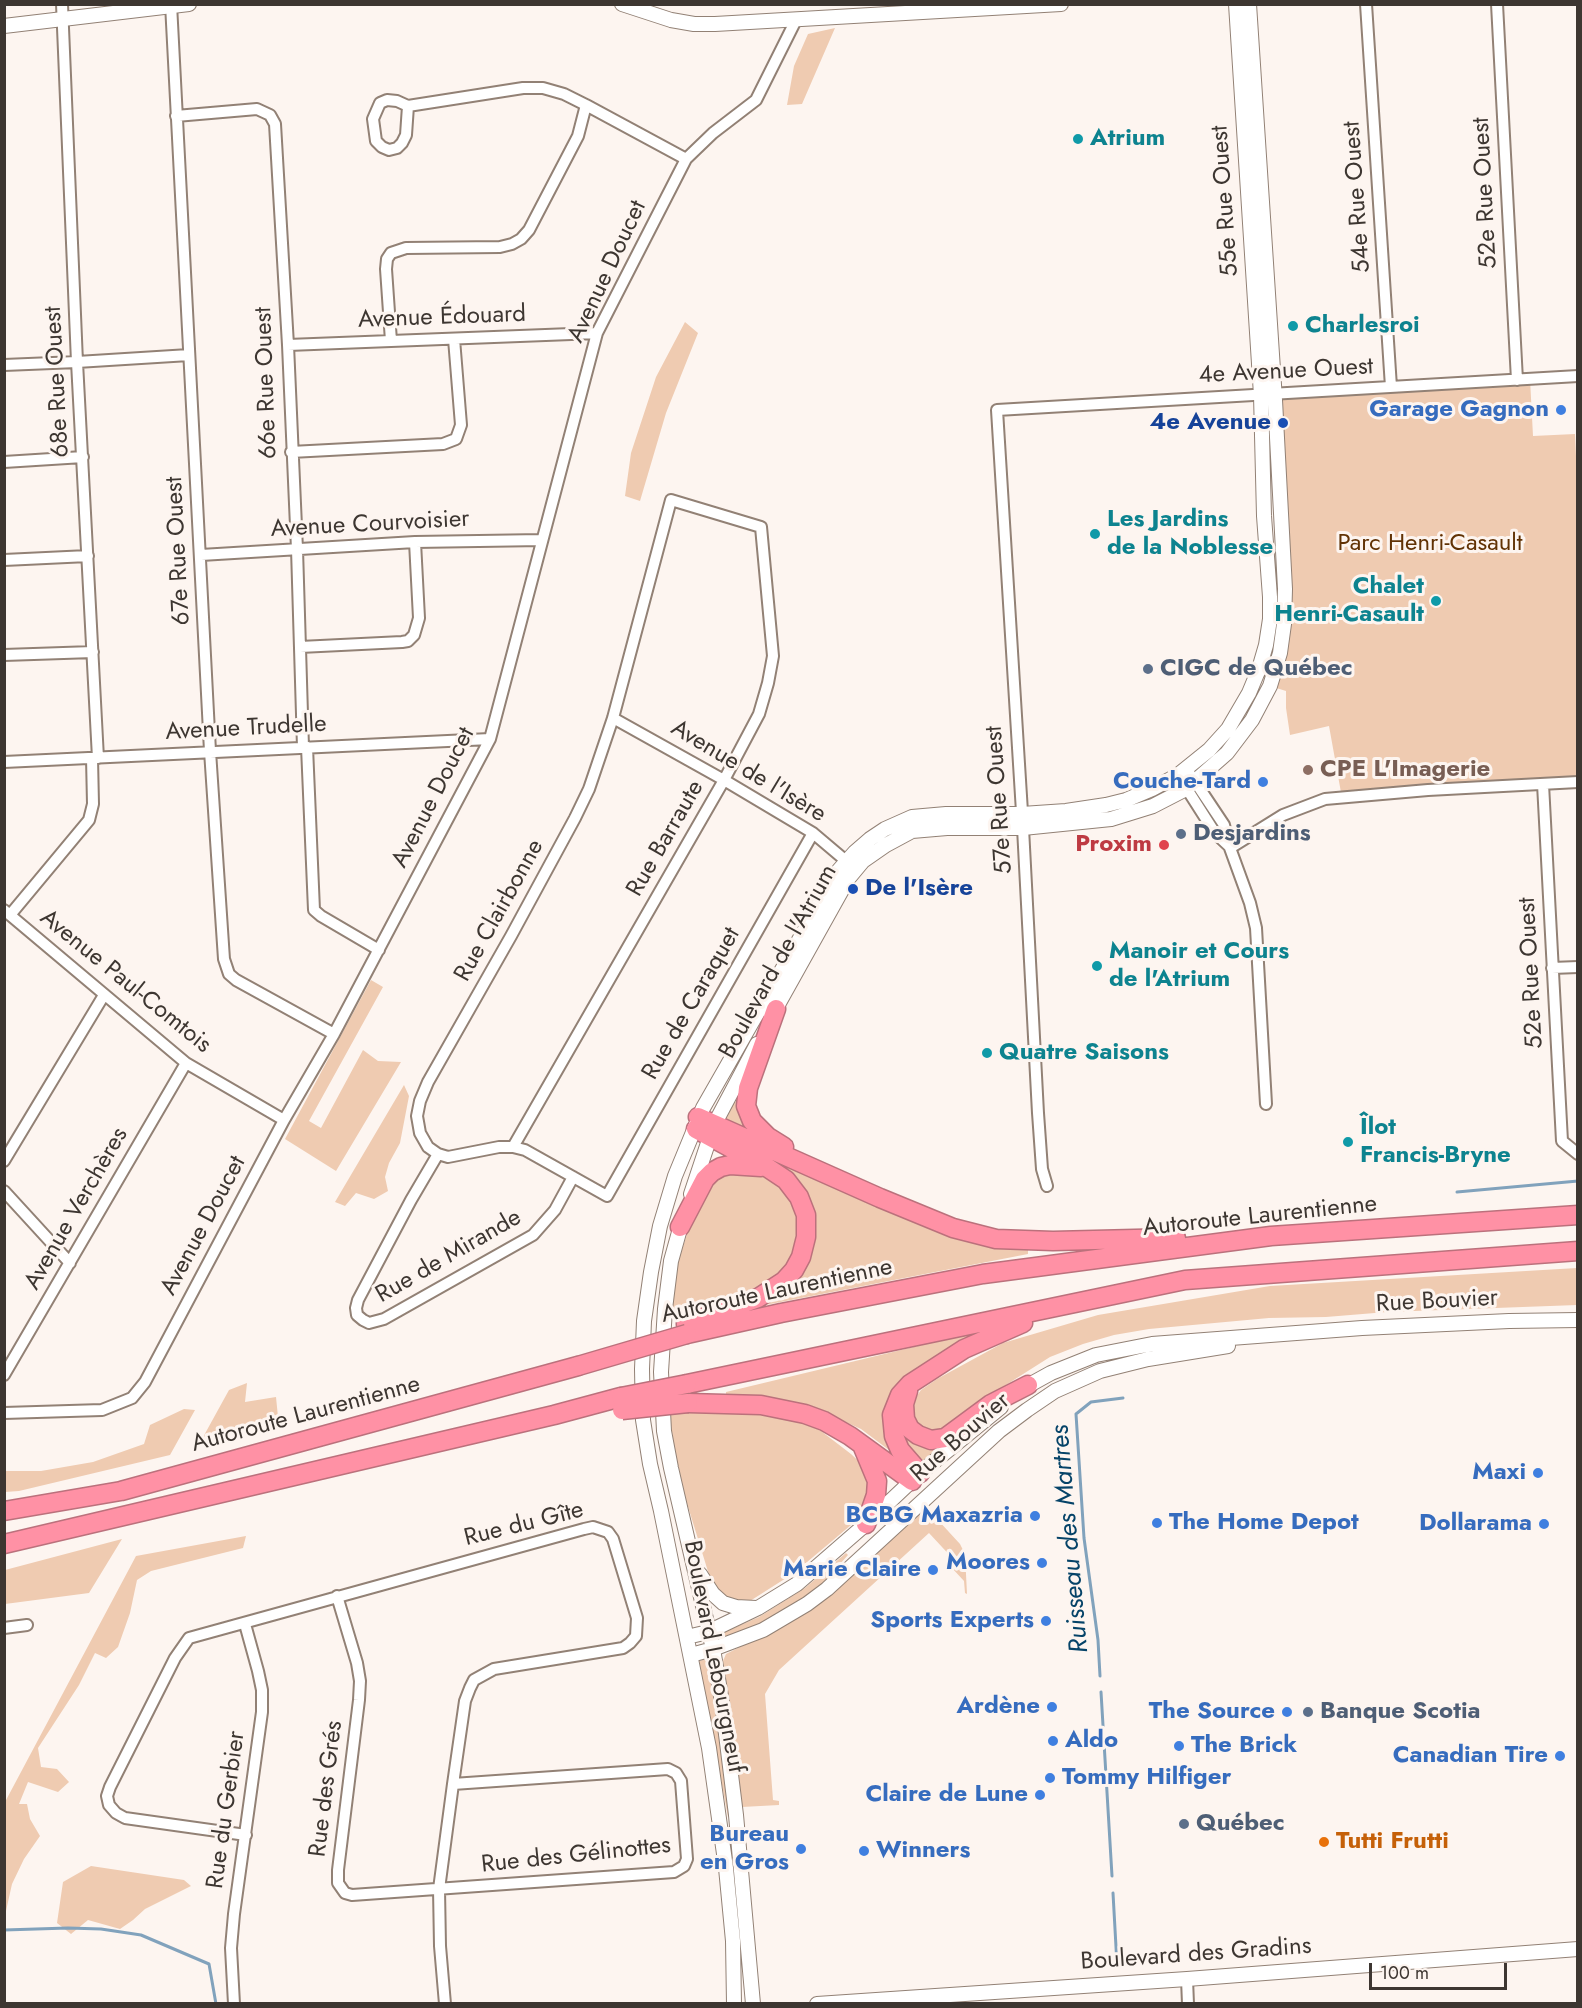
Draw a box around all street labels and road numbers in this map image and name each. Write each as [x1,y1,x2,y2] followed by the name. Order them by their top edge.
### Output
[1468,116,1504,270] street label: 52e Rue Ouest
[1338,120,1378,274] street label: 54e Rue Ouest
[1206,124,1246,278] street label: 55e Rue Ouest
[562,196,654,348] street label: Avenue Doucet
[358,301,526,335] street label: Avenue Édouard
[40,306,76,458] street label: 68e Rue Ouest
[250,306,284,460] street label: 66e Rue Ouest
[1198,353,1374,391] street label: 4e Avenue Ouest
[161,476,197,626] street label: 67e Rue Ouest
[270,505,470,545] street label: Avenue Courvoisier
[165,710,327,748] street label: Avenue Trudelle
[665,714,831,830] street label: Avenue de l'Isère
[386,723,482,873] street label: Avenue Doucet
[980,725,1020,875] street label: 57e Rue Ouest
[621,776,711,902] street label: Rue Barraute
[449,835,551,987] street label: Rue Clairbonne
[714,860,844,1064] street label: Boulevard de l'Atrium
[1514,896,1550,1050] street label: 52e Rue Ouest
[34,904,216,1060] street label: Avenue Paul-Comtois
[637,923,747,1085] street label: Rue de Caraquet
[19,1123,135,1295] street label: Avenue Verchères
[155,1151,253,1301] street label: Avenue Doucet
[1141,1190,1379,1244] street label: Autoroute Laurentienne
[371,1204,527,1310] street label: Rue de Mirande
[659,1253,895,1331] street label: Autoroute Laurentienne
[1375,1284,1499,1320] street label: Rue Bouvier
[189,1371,423,1459] street label: Autoroute Laurentienne
[905,1387,1017,1489] street label: Rue Bouvier
[461,1496,587,1554] street label: Rue du Gîte
[676,1538,750,1776] street label: Boulevard Lebourgneuf
[304,1719,350,1859] street label: Rue des Grés
[202,1729,252,1891] street label: Rue du Gerbier
[480,1832,672,1880] street label: Rue des Gélinottes
[1080,1933,1312,1977] street label: Boulevard des Gradins

